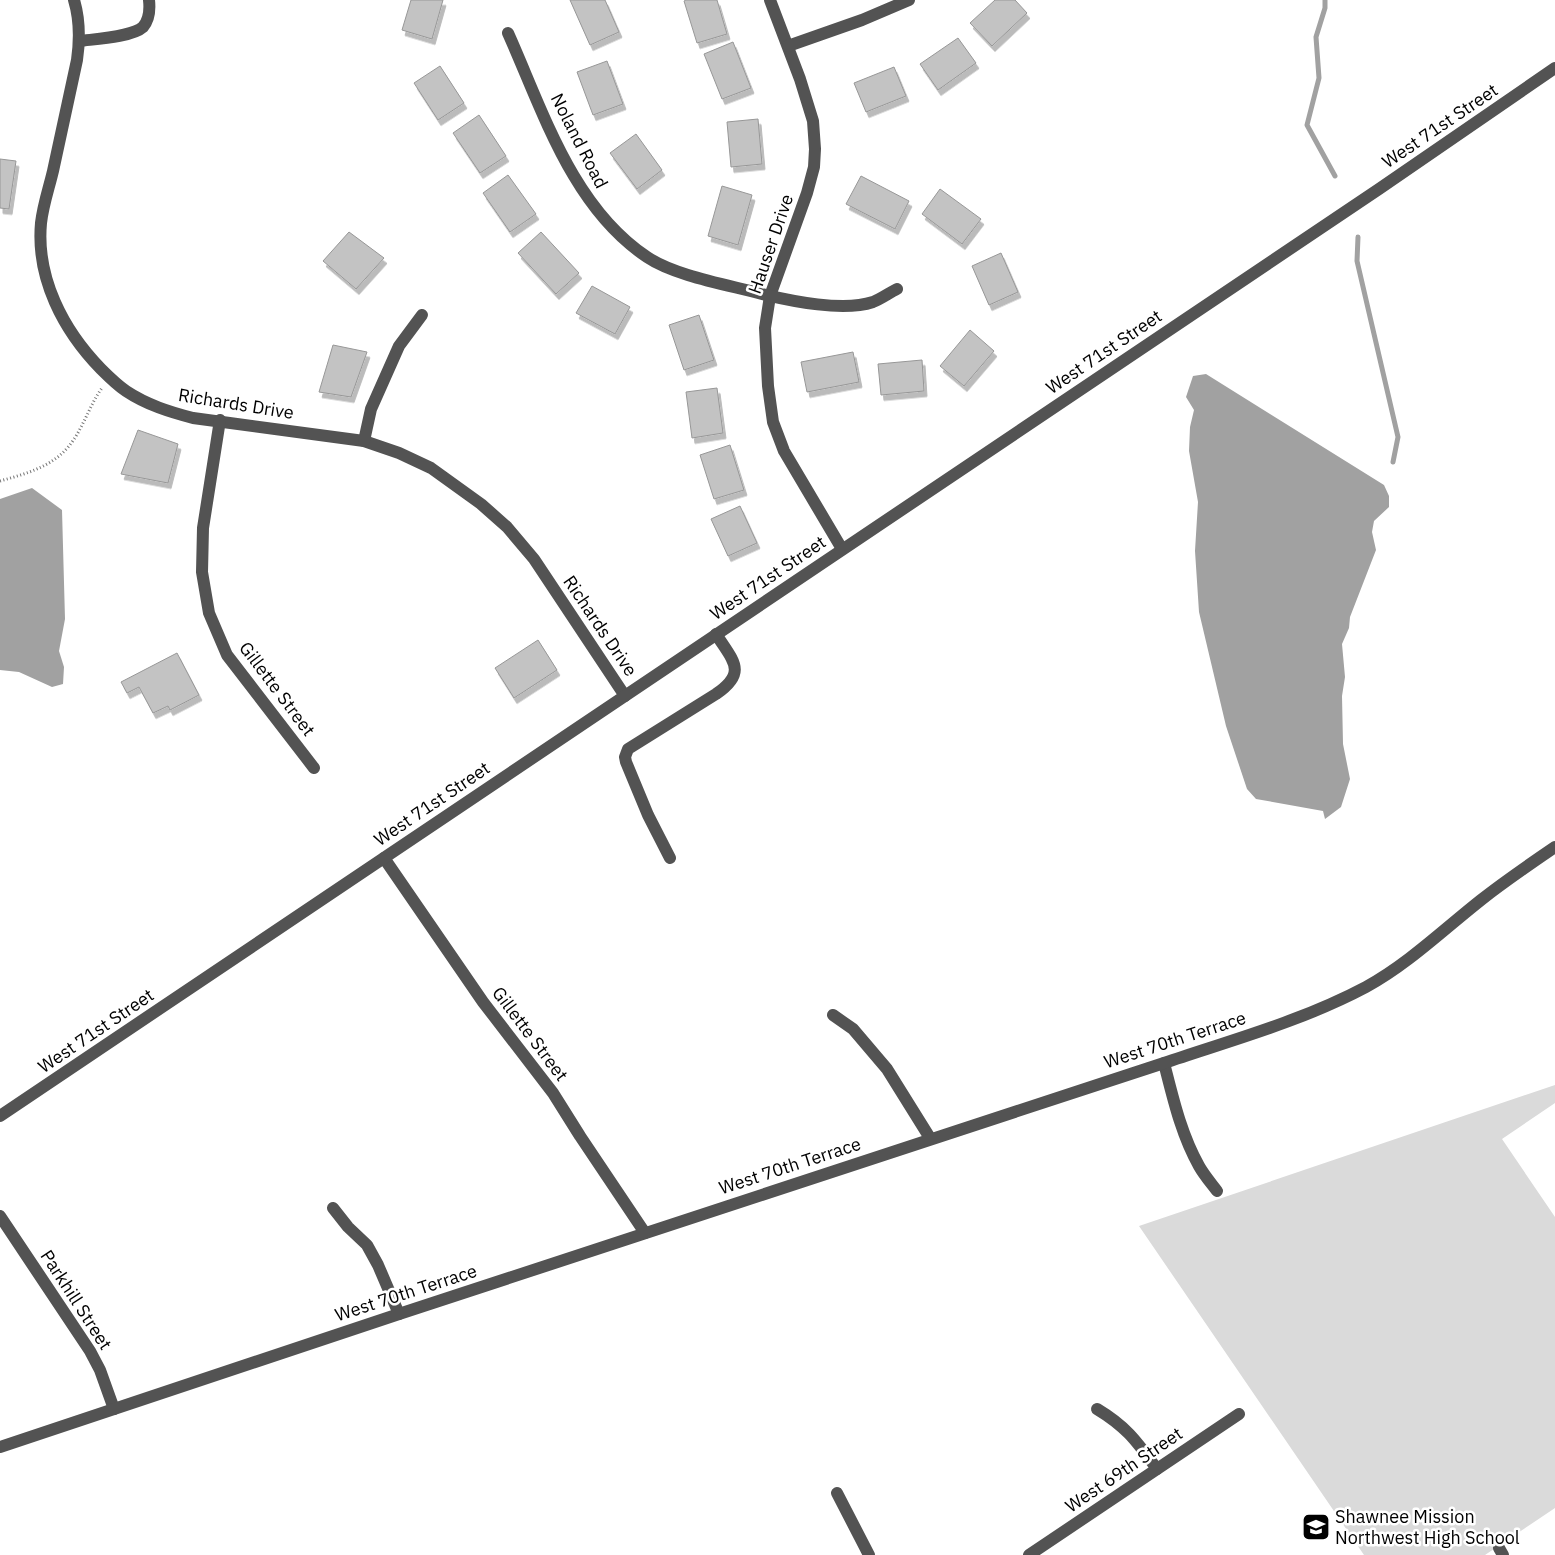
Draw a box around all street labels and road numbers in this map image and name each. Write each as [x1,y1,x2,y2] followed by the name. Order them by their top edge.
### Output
[1377,78,1502,173] street label: West 71st Street
[546,89,613,192] street label: Noland Road
[743,191,798,297] street label: Hauser Drive
[1041,304,1166,399] street label: West 71st Street
[177,383,296,424] street label: Richards Drive
[705,530,830,625] street label: West 71st Street
[558,571,643,681] street label: Richards Drive
[234,637,320,741] street label: Gillette Street
[369,756,494,851] street label: West 71st Street
[487,982,573,1086] street label: Gillette Street
[33,983,158,1078] street label: West 71st Street
[1101,1006,1249,1073] street label: West 70th Terrace
[716,1132,864,1199] street label: West 70th Terrace
[36,1245,117,1354] street label: Parkhill Street
[332,1259,480,1326] street label: West 70th Terrace
[1061,1422,1187,1517] street label: West 69th Street

